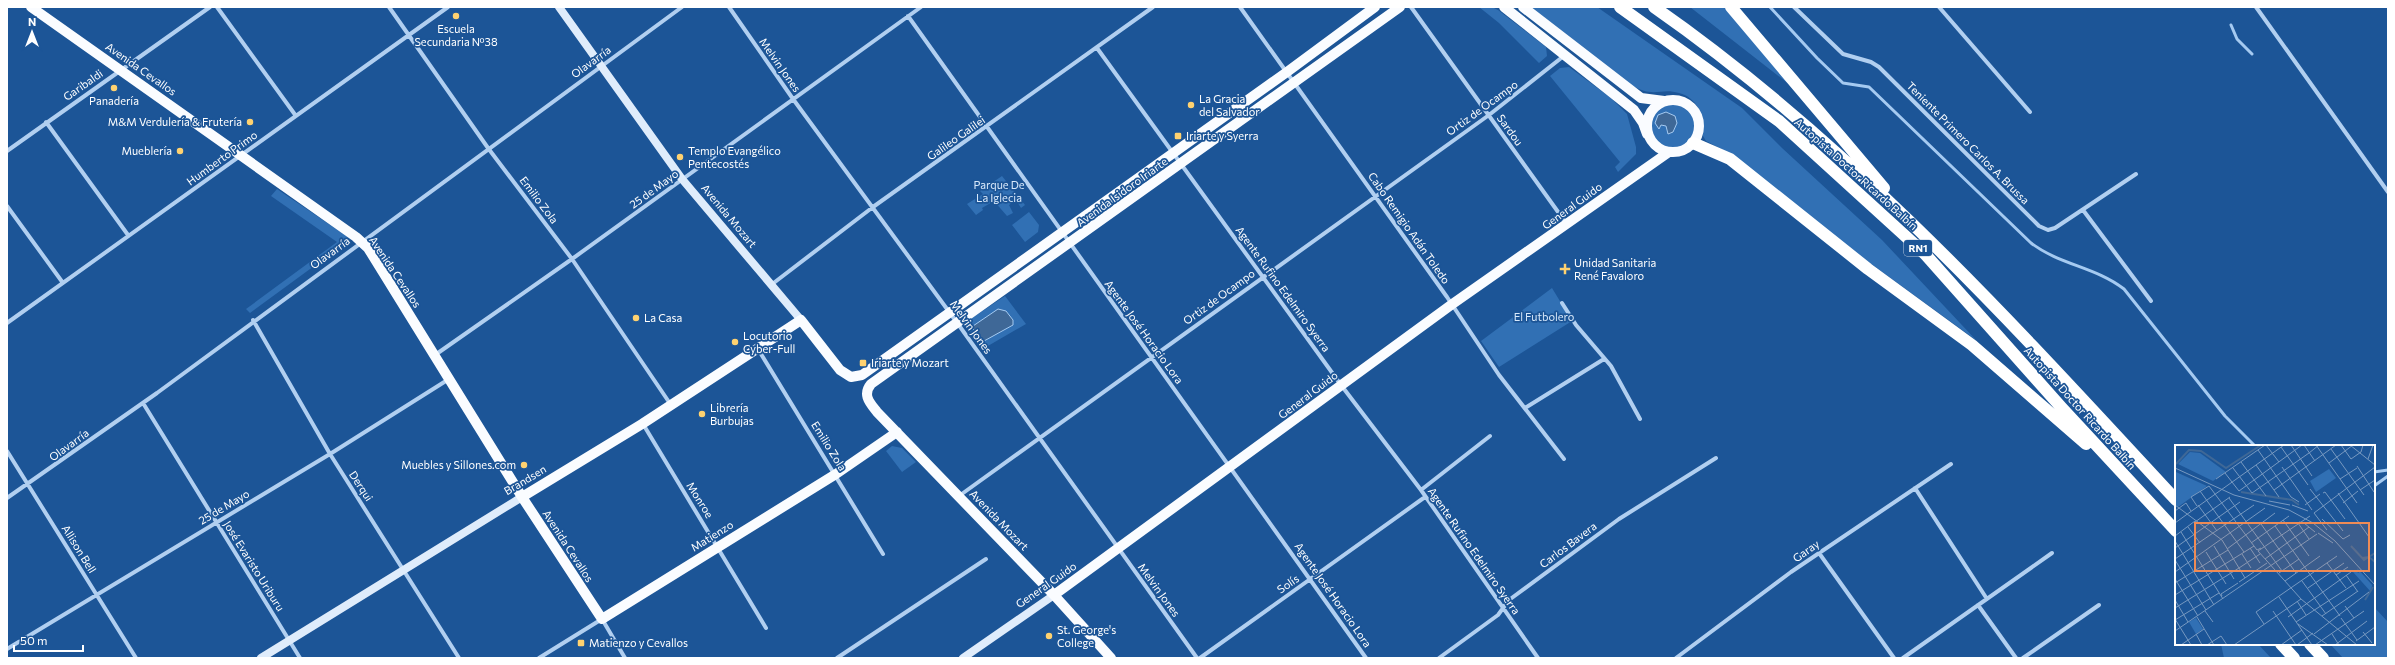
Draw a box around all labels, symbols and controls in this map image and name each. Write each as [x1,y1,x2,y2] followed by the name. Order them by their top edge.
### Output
[451,11,461,21] marker: Escuela Secundaria Nº38
[12,12,52,52] north arrow
[28,15,36,28] text: N
[414,22,498,48] place label: Escuela Secundaria Nº38
[756,35,804,95] street label: Melvin Jones
[103,39,179,98] street label: Avenida Cevallos
[568,43,613,80] street label: Olavarría
[60,66,105,103] street label: Garibaldi
[1443,77,1520,138] street label: Ortiz de Ocampo
[1904,79,2032,207] street label: Teniente Primero Carlos A. Brussa
[109,83,119,93] marker: Panadería
[1199,92,1260,118] place label: La Gracia del Salvador
[89,94,139,107] place label: Panadería
[1186,100,1196,110] marker: La Gracia del Salvador
[1495,112,1526,148] street label: Sardou
[924,113,987,162] street label: Galileo Galilei
[108,115,242,128] place label: M&M Verdulería & Frutería
[1792,115,1920,232] street label: Autopista Doctor Ricardo Balbín
[245,117,255,127] marker: M&M Verdulería & Frutería
[184,127,260,188] street label: Humberto Primo
[1186,129,1259,142] place label: Iriarte y Syerra
[1173,131,1183,141] marker: Iriarte y Syerra
[121,144,172,157] place label: Mueblería
[688,144,781,170] place label: Templo Evangélico Pentecostés
[175,146,185,156] marker: Mueblería
[675,152,685,162] marker: Templo Evangélico Pentecostés
[1074,154,1170,229] street label: Avenida Isidoro Iriarte
[627,166,681,211] street label: 25 de Mayo
[1366,169,1453,286] street label: Cabo Remigio Adán Toledo
[517,174,561,226] street label: Emilio Zola
[973,178,1025,204] park label: Parque De La Iglecia
[1539,179,1605,232] street label: General Guido
[699,181,760,250] street label: Avenida Mozart
[1233,223,1333,354] street label: Agente Rufino Edelmiro Syerra
[307,234,352,271] street label: Olavarría
[367,234,424,310] street label: Avenida Cevallos
[1904,240,1932,256] road number: RN1
[1574,256,1656,282] place label: Unidad Sanitaria René Favaloro
[1559,263,1571,275] marker: Unidad Sanitaria René Favaloro
[1180,266,1257,327] street label: Ortiz de Ocampo
[1102,277,1186,387] street label: Agente José Horacio Lora
[947,297,995,357] street label: Melvin Jones
[1514,310,1575,323] park label: El Futbolero
[644,311,682,324] place label: La Casa
[631,313,641,323] marker: La Casa
[743,329,795,355] place label: Locutorio Cyber-Full
[730,337,740,347] marker: Locutorio Cyber-Full
[2022,344,2139,472] street label: Autopista Doctor Ricardo Balbín
[871,356,949,369] place label: Iriarte y Mozart
[858,358,868,368] marker: Iriarte y Mozart
[1275,368,1340,421] street label: General Guido
[710,401,754,427] place label: Librería Burbujas
[697,409,707,419] marker: Librería Burbujas
[809,419,850,473] street label: Emilio Zola
[46,426,91,463] street label: Olavarría
[2175,445,2375,645] inset map
[401,458,516,471] place label: Muebles y Sillones.com
[519,460,529,470] marker: Muebles y Sillones.com
[501,462,548,497] street label: Brandsen
[347,468,376,503] street label: Derqui
[684,479,717,520] street label: Monroe
[1426,485,1523,617] street label: Agente Rufino Edelmiro Syerra
[196,486,252,527] street label: 25 de Mayo
[967,487,1032,553] street label: Avenida Mozart
[540,507,597,584] street label: Avenida Cevallos
[688,517,736,554] street label: Matienzo
[221,518,287,614] street label: José Evaristo Uriburu
[1537,519,1599,570] street label: Carlos Bavera
[59,522,99,575] street label: Allison Bell
[1790,537,1822,564] street label: Garay
[1291,540,1375,650] street label: Agente José Horacio Lora
[1013,559,1079,610] street label: General Guido
[1135,560,1183,620] street label: Melvin Jones
[1274,571,1301,596] street label: Solís
[1057,623,1116,649] place label: St. George's College
[14,627,83,653] scale bar
[1044,631,1054,641] marker: St. George's College
[20,633,48,647] text: 50 m
[589,636,688,649] place label: Matienzo y Cevallos
[576,638,586,648] marker: Matienzo y Cevallos

